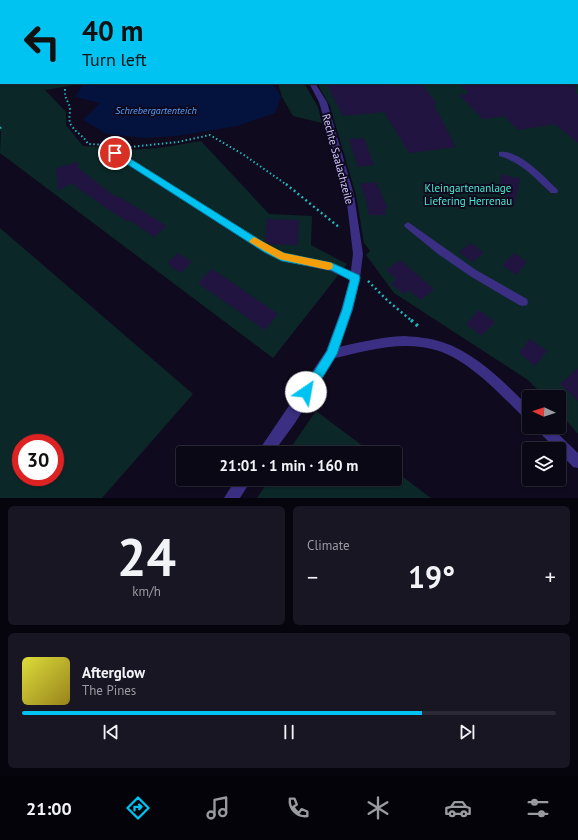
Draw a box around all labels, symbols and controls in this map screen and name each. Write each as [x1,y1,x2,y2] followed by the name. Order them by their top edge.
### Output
[82,12,143,49] text: 40 m
[16,16,68,68] icon: left
[82,48,147,71] text: Turn left
[115,104,197,117] water label: Schrebergartenteich
[319,112,357,206] street label: Rechte Saalachzeile
[98,136,132,170] pin
[104,142,126,164] icon: arrive
[424,181,512,208] park label: Kleingartenanlage Liefering Herrenau
[285,371,327,413] position arrow
[522,390,566,434] north arrow
[522,390,566,486] map controls
[12,434,64,486] speed limit sign: 30
[522,442,566,486] button: layers
[220,456,358,475] text: 21:01 · 1 min · 160 m
[117,523,176,590] text: 24
[307,537,350,554] text: Climate
[408,557,455,596] text: 19°
[307,563,318,591] text: −
[545,563,556,591] text: +
[132,583,161,600] text: km/h
[82,663,145,682] text: Afterglow
[82,682,136,699] text: The Pines
[100,721,122,743] icon: previous
[278,721,300,743] icon: pause
[456,721,478,743] icon: next
[124,794,152,822] icon: directions
[204,794,232,822] icon: music
[284,794,312,822] icon: phone
[364,794,392,822] icon: climate
[444,794,472,822] icon: car
[524,794,552,822] icon: filters
[26,797,72,820] text: 21:00

